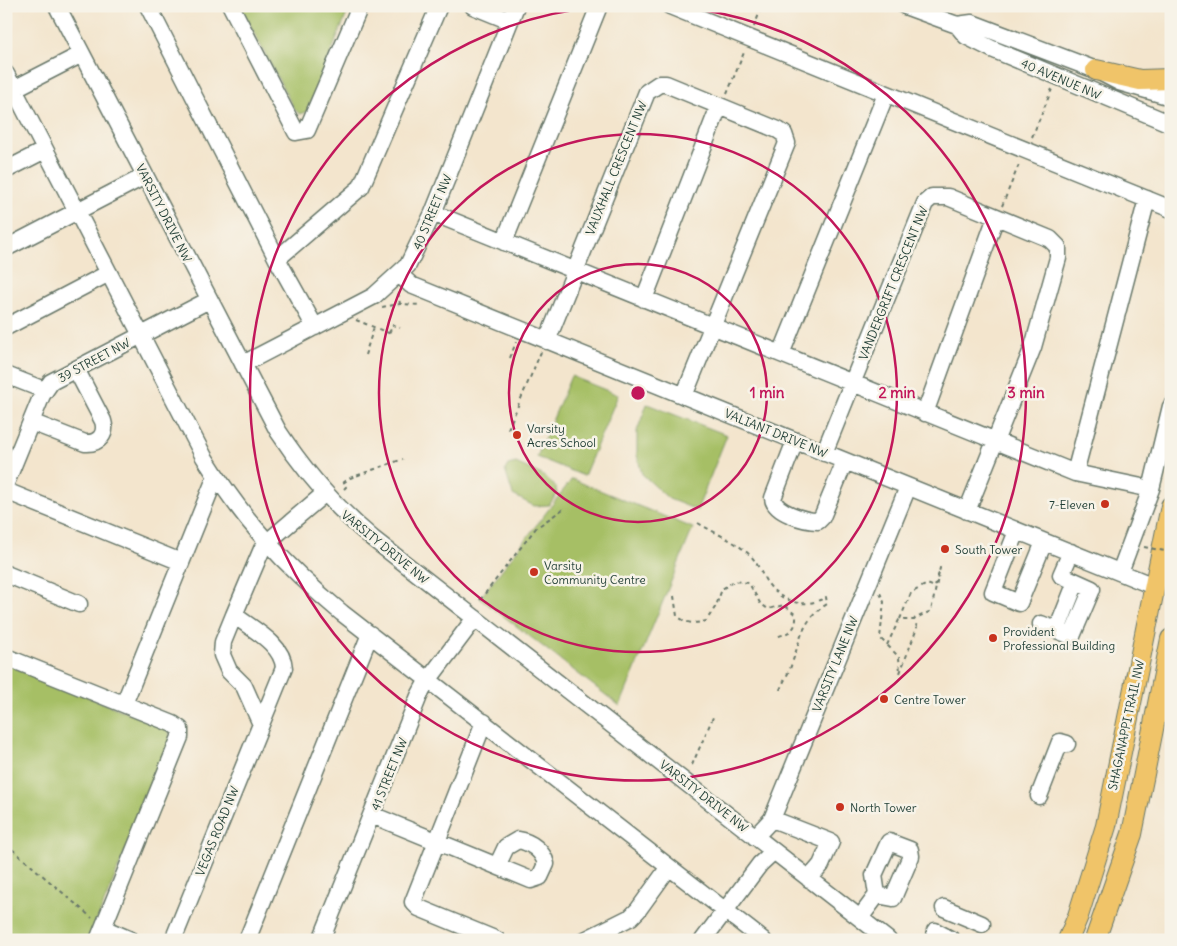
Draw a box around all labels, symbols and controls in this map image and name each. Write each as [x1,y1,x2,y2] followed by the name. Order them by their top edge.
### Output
[1019,55,1103,103] street label: 40 AVENUE NW
[582,99,650,237] street label: VAUXHALL CRESCENT NW
[133,161,195,265] street label: VARSITY DRIVE NW
[409,172,455,252] street label: 40 STREET NW
[855,204,931,362] street label: VANDERGRIFT CRESCENT NW
[55,335,133,385] street label: 39 STREET NW
[750,383,785,402] text: 1 min
[879,383,916,402] text: 2 min
[1007,383,1045,402] text: 3 min
[629,384,647,402] centre of rings
[722,405,830,461] street label: VALIANT DRIVE NW
[527,421,596,450] place label: Varsity Acres School
[511,429,523,441] marker: Varsity Acres School
[1049,497,1095,512] place label: 7-Eleven
[1099,498,1111,510] marker: 7-Eleven
[338,507,432,587] street label: VARSITY DRIVE NW
[955,542,1022,557] place label: South Tower
[939,543,951,555] marker: South Tower
[544,558,646,587] place label: Varsity Community Centre
[528,566,540,578] marker: Varsity Community Centre
[809,614,861,714] street label: VARSITY LANE NW
[1003,624,1115,653] place label: Provident Professional Building
[987,632,999,644] marker: Provident Professional Building
[1105,658,1147,792] street label: SHAGANAPPI TRAIL NW
[894,692,966,707] place label: Centre Tower
[878,693,890,705] marker: Centre Tower
[368,735,410,813] street label: 41 STREET NW
[657,757,751,835] street label: VARSITY DRIVE NW
[192,784,242,878] street label: VEGAS ROAD NW
[850,800,917,815] place label: North Tower
[834,801,846,813] marker: North Tower

